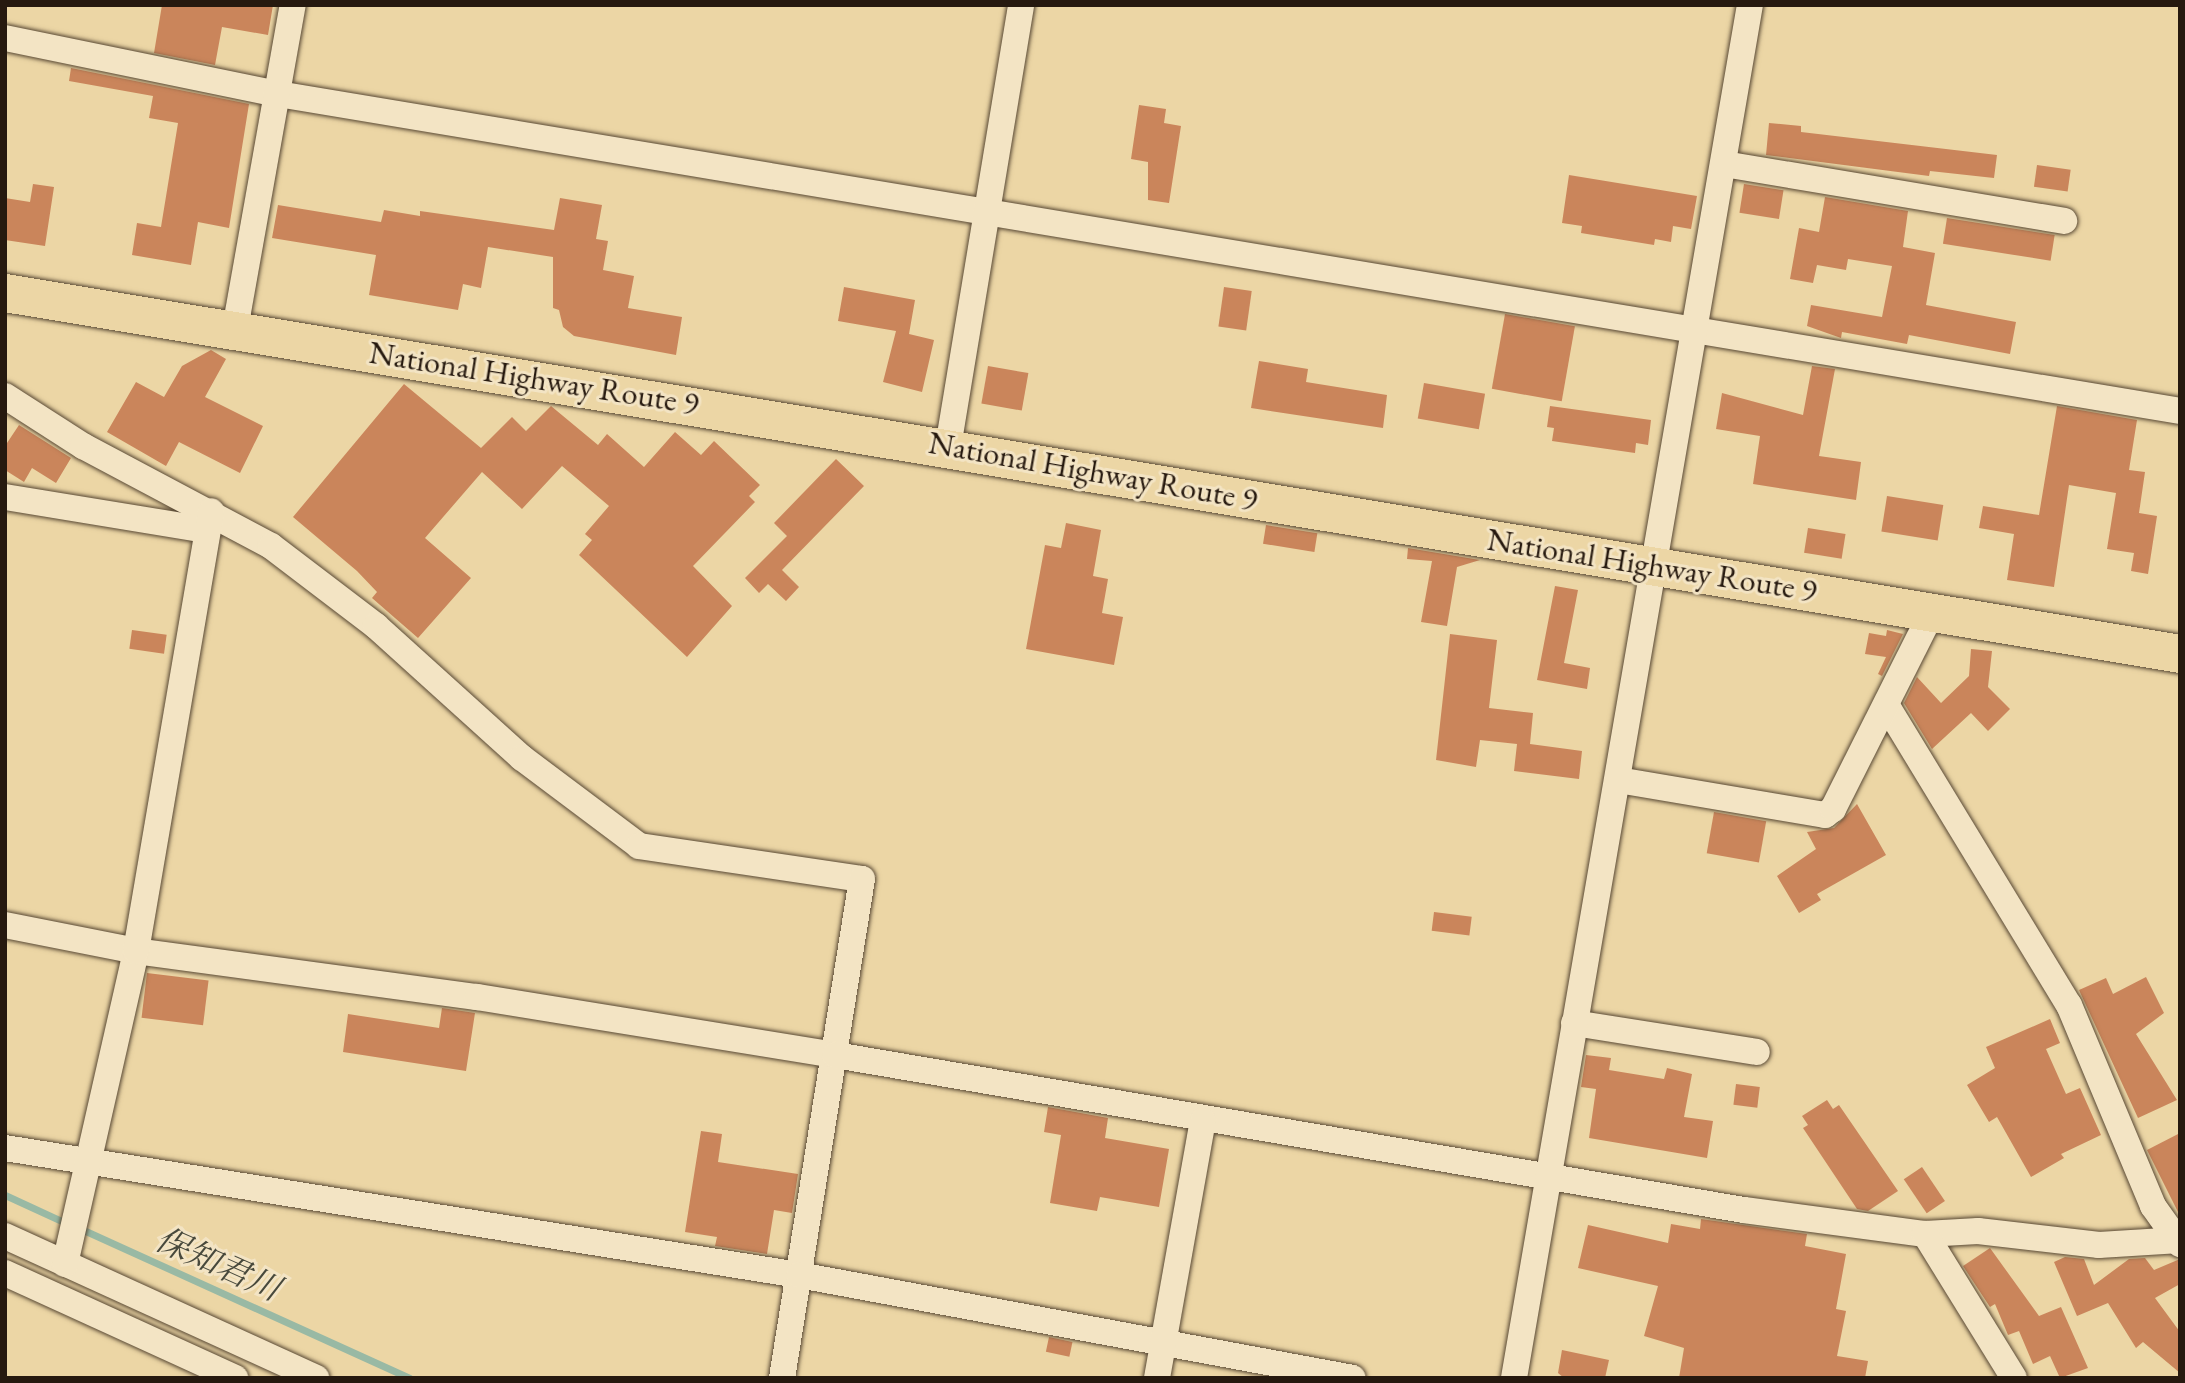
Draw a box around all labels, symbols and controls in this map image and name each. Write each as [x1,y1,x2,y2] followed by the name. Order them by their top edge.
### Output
[367,333,701,423] street label: National Highway Route 9
[926,423,1260,519] street label: National Highway Route 9
[1485,520,1819,610] street label: National Highway Route 9
[150,1219,286,1309] water label: 保知君川

